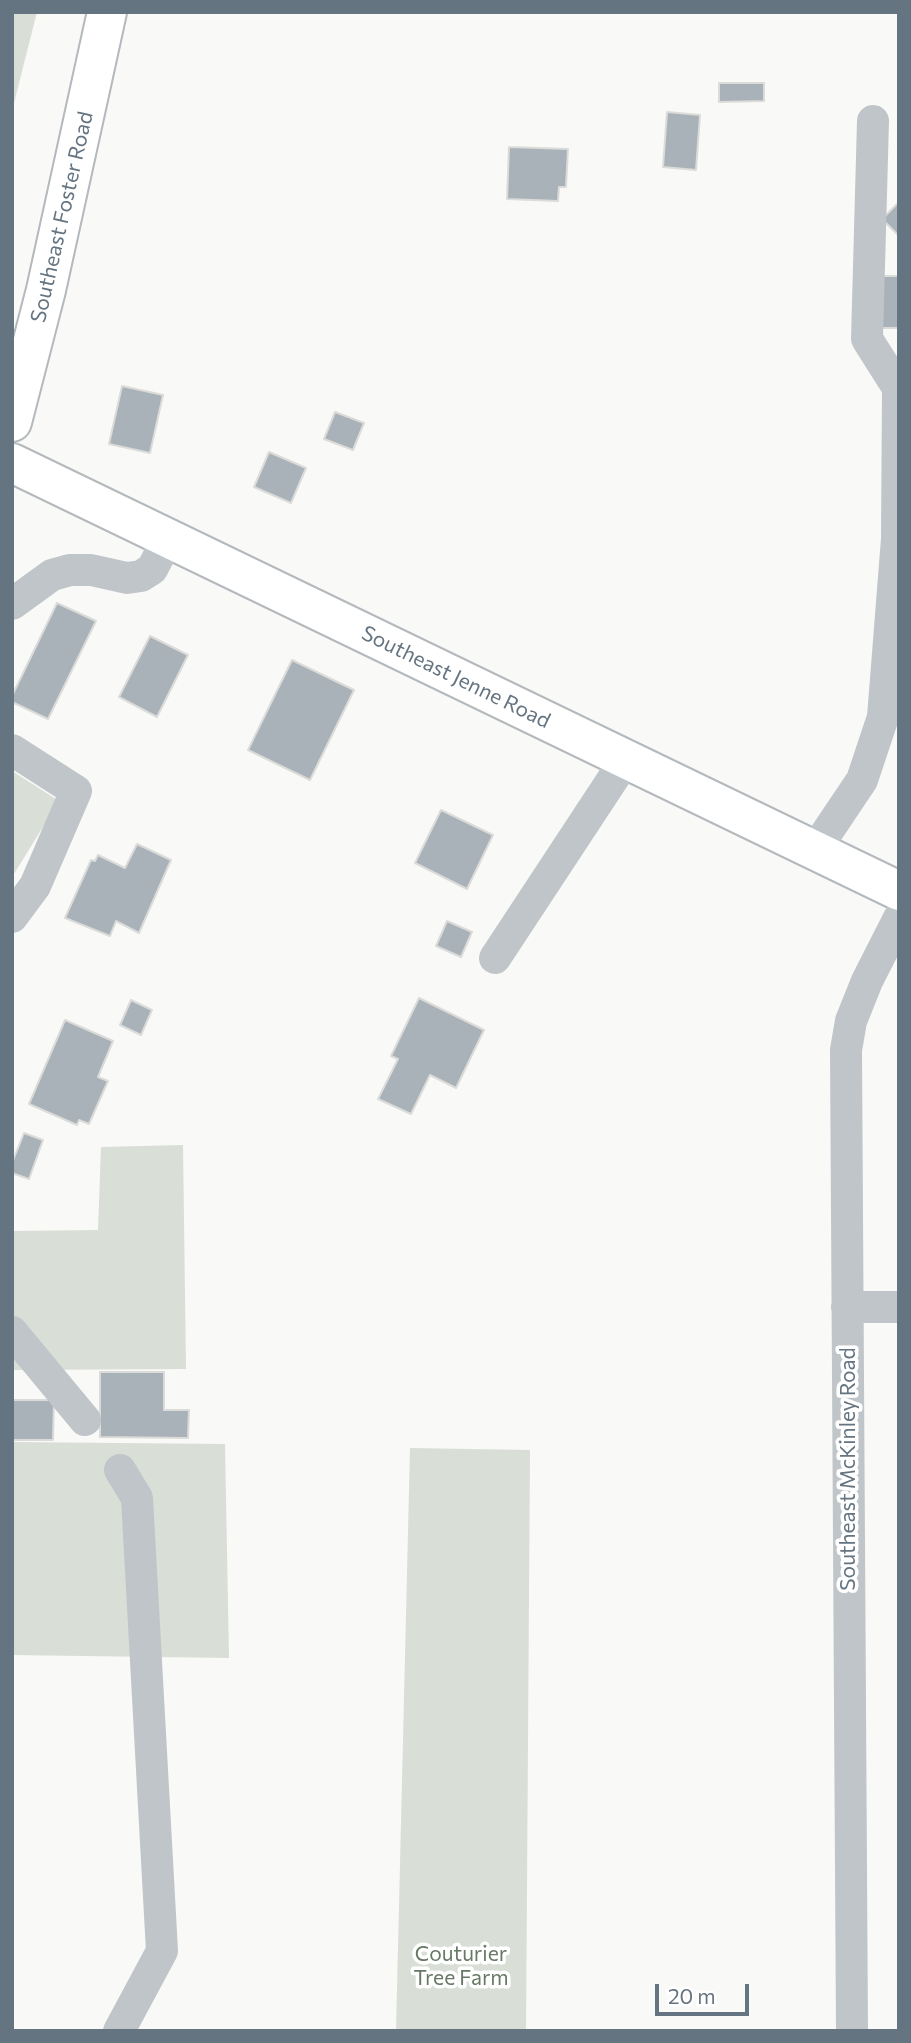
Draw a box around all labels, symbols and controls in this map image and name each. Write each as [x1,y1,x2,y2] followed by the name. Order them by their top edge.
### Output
[25,109,99,325] street label: Southeast Foster Road
[358,620,554,734] street label: Southeast Jenne Road
[835,1347,861,1591] street label: Southeast McKinley Road
[413,1941,509,1991] park label: Couturier Tree Farm
[659,1969,754,2013] scale bar
[668,1983,716,2008] text: 20 m

